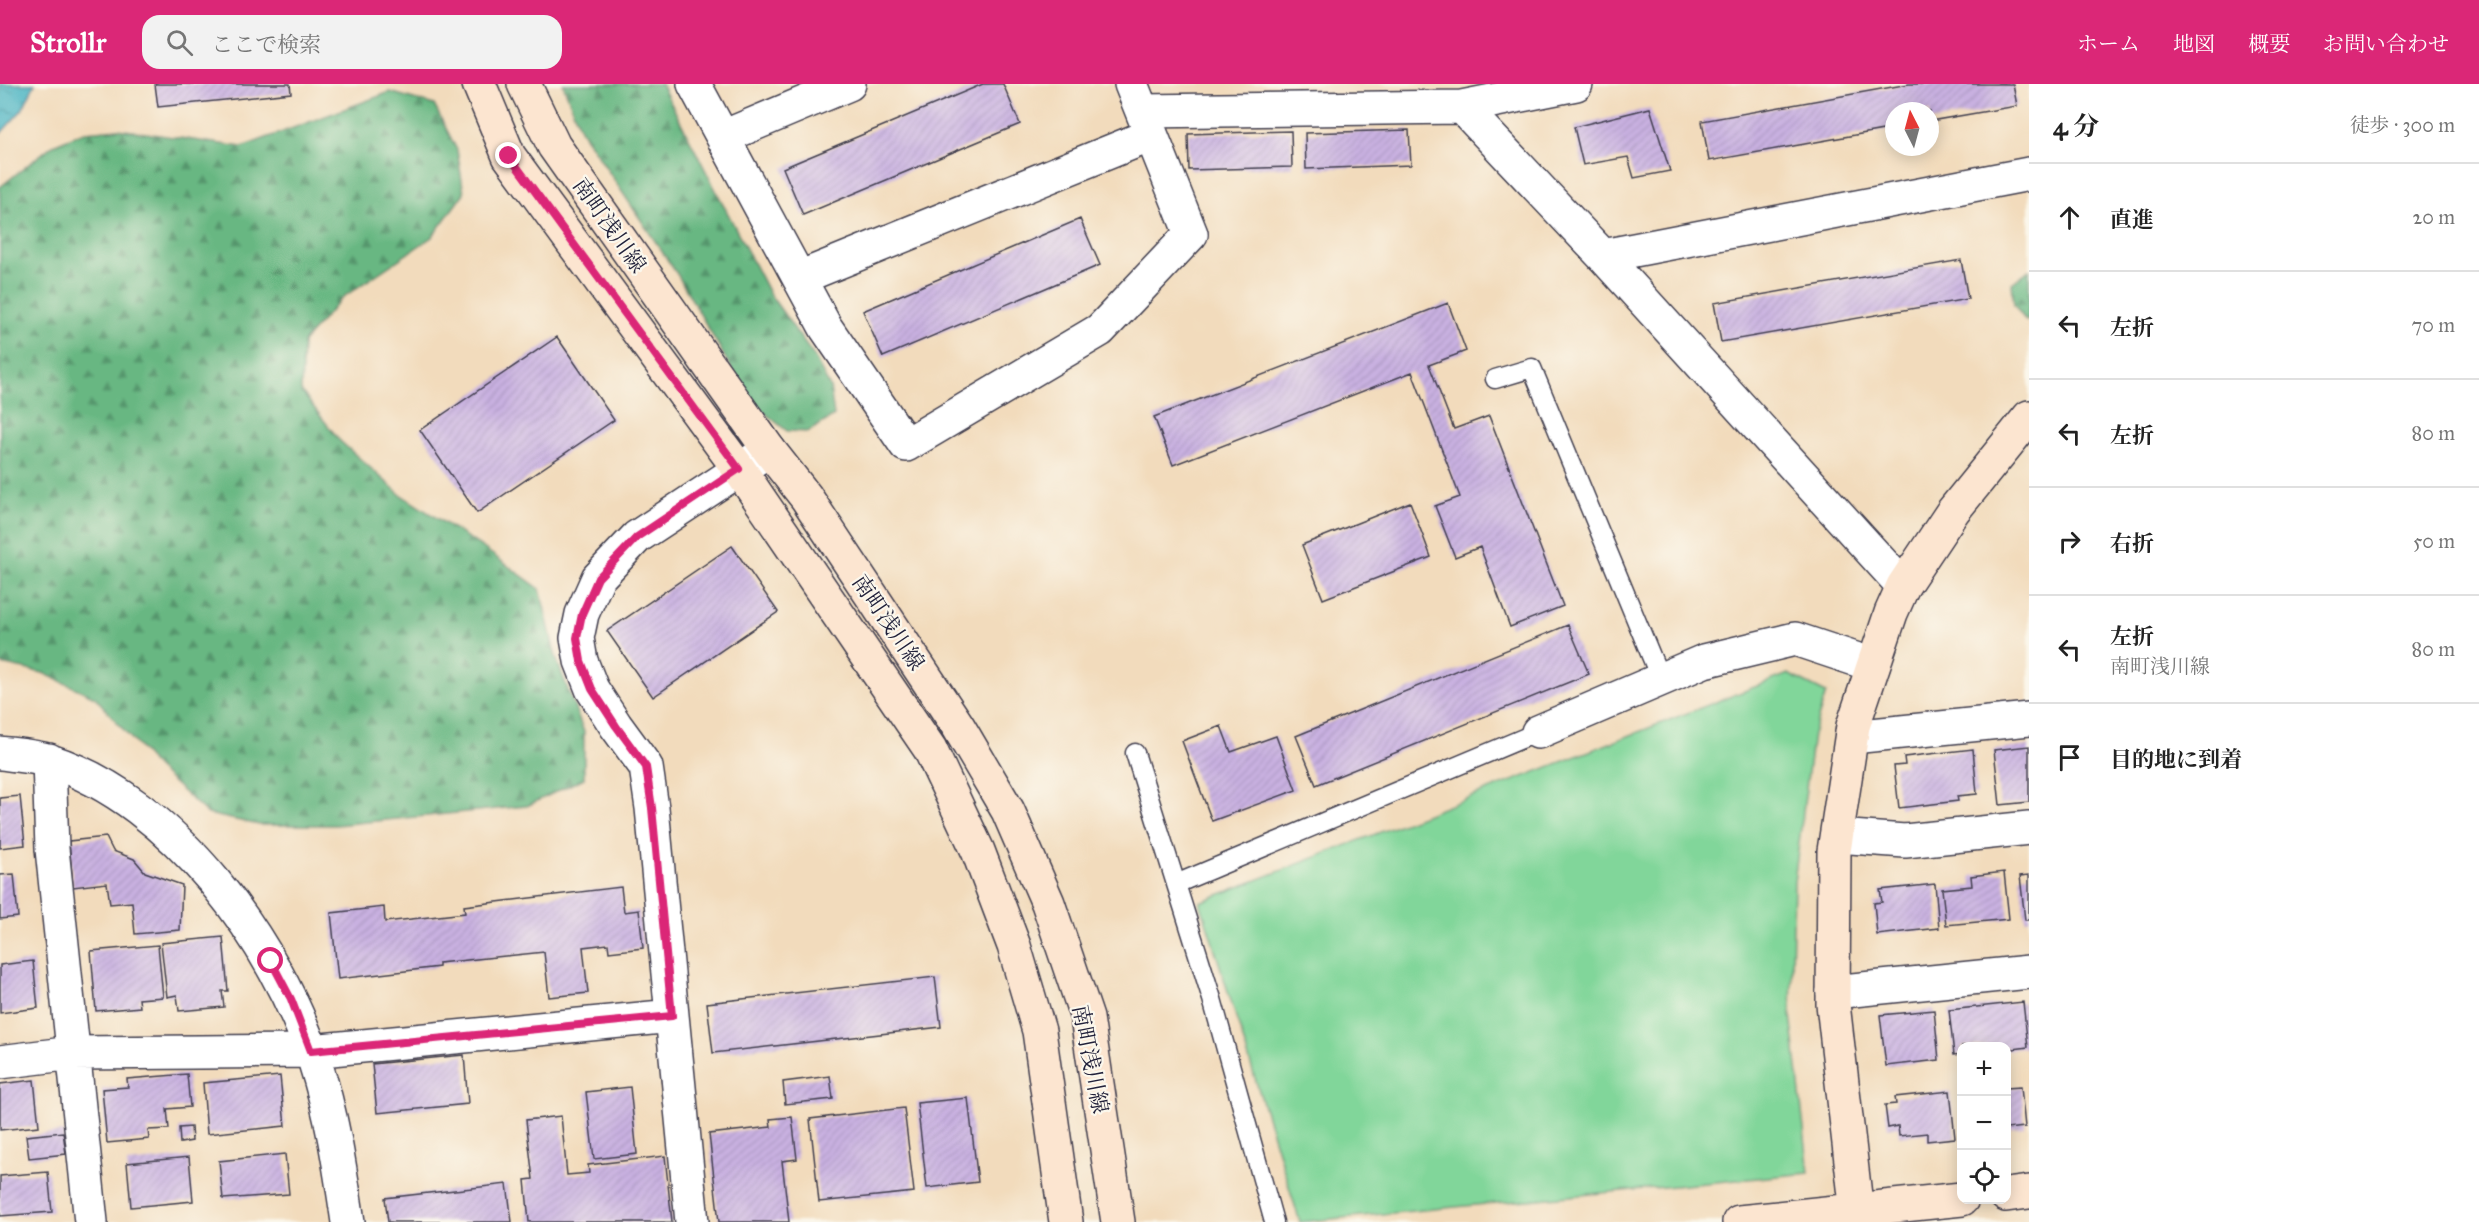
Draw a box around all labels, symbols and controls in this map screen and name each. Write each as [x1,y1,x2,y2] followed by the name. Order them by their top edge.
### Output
[142,15,562,69] search box
[30,25,106,60] text: Strollr
[163,26,196,59] icon: search
[211,31,321,58] text: ここで検索
[2077,31,2140,57] text: ホーム
[2173,31,2215,57] text: 地図
[2248,31,2290,57] text: 概要
[2323,31,2449,57] text: お問い合わせ
[1885,102,1939,156] north arrow
[2053,110,2099,142] text: 4 分
[2350,113,2455,137] text: 徒歩 · 300 m
[495,142,521,168] route end
[567,172,652,278] street label: 南町浅川線
[2053,201,2086,234] icon: ahead
[2412,205,2455,229] text: 20 m
[2110,206,2154,233] text: 直進
[2053,309,2086,342] icon: left
[2412,313,2455,337] text: 70 m
[2110,314,2154,341] text: 左折
[2053,417,2086,450] icon: left
[2412,421,2455,445] text: 80 m
[2110,422,2154,449] text: 左折
[2053,525,2086,558] icon: right
[2413,529,2455,553] text: 50 m
[2110,530,2154,557] text: 右折
[847,569,931,675] street label: 南町浅川線
[2110,623,2154,650] text: 左折
[2053,633,2086,666] icon: left
[2412,637,2455,661] text: 80 m
[2110,654,2210,678] text: 南町浅川線
[2053,741,2086,774] icon: arrive
[2110,746,2242,773] text: 目的地に到着
[257,947,283,973] route start
[1067,1003,1114,1116] street label: 南町浅川線
[1957,1042,2011,1204] map controls
[1957,1042,2011,1096] button: +
[1957,1096,2011,1150] button: −
[1957,1150,2011,1204] button: locate

